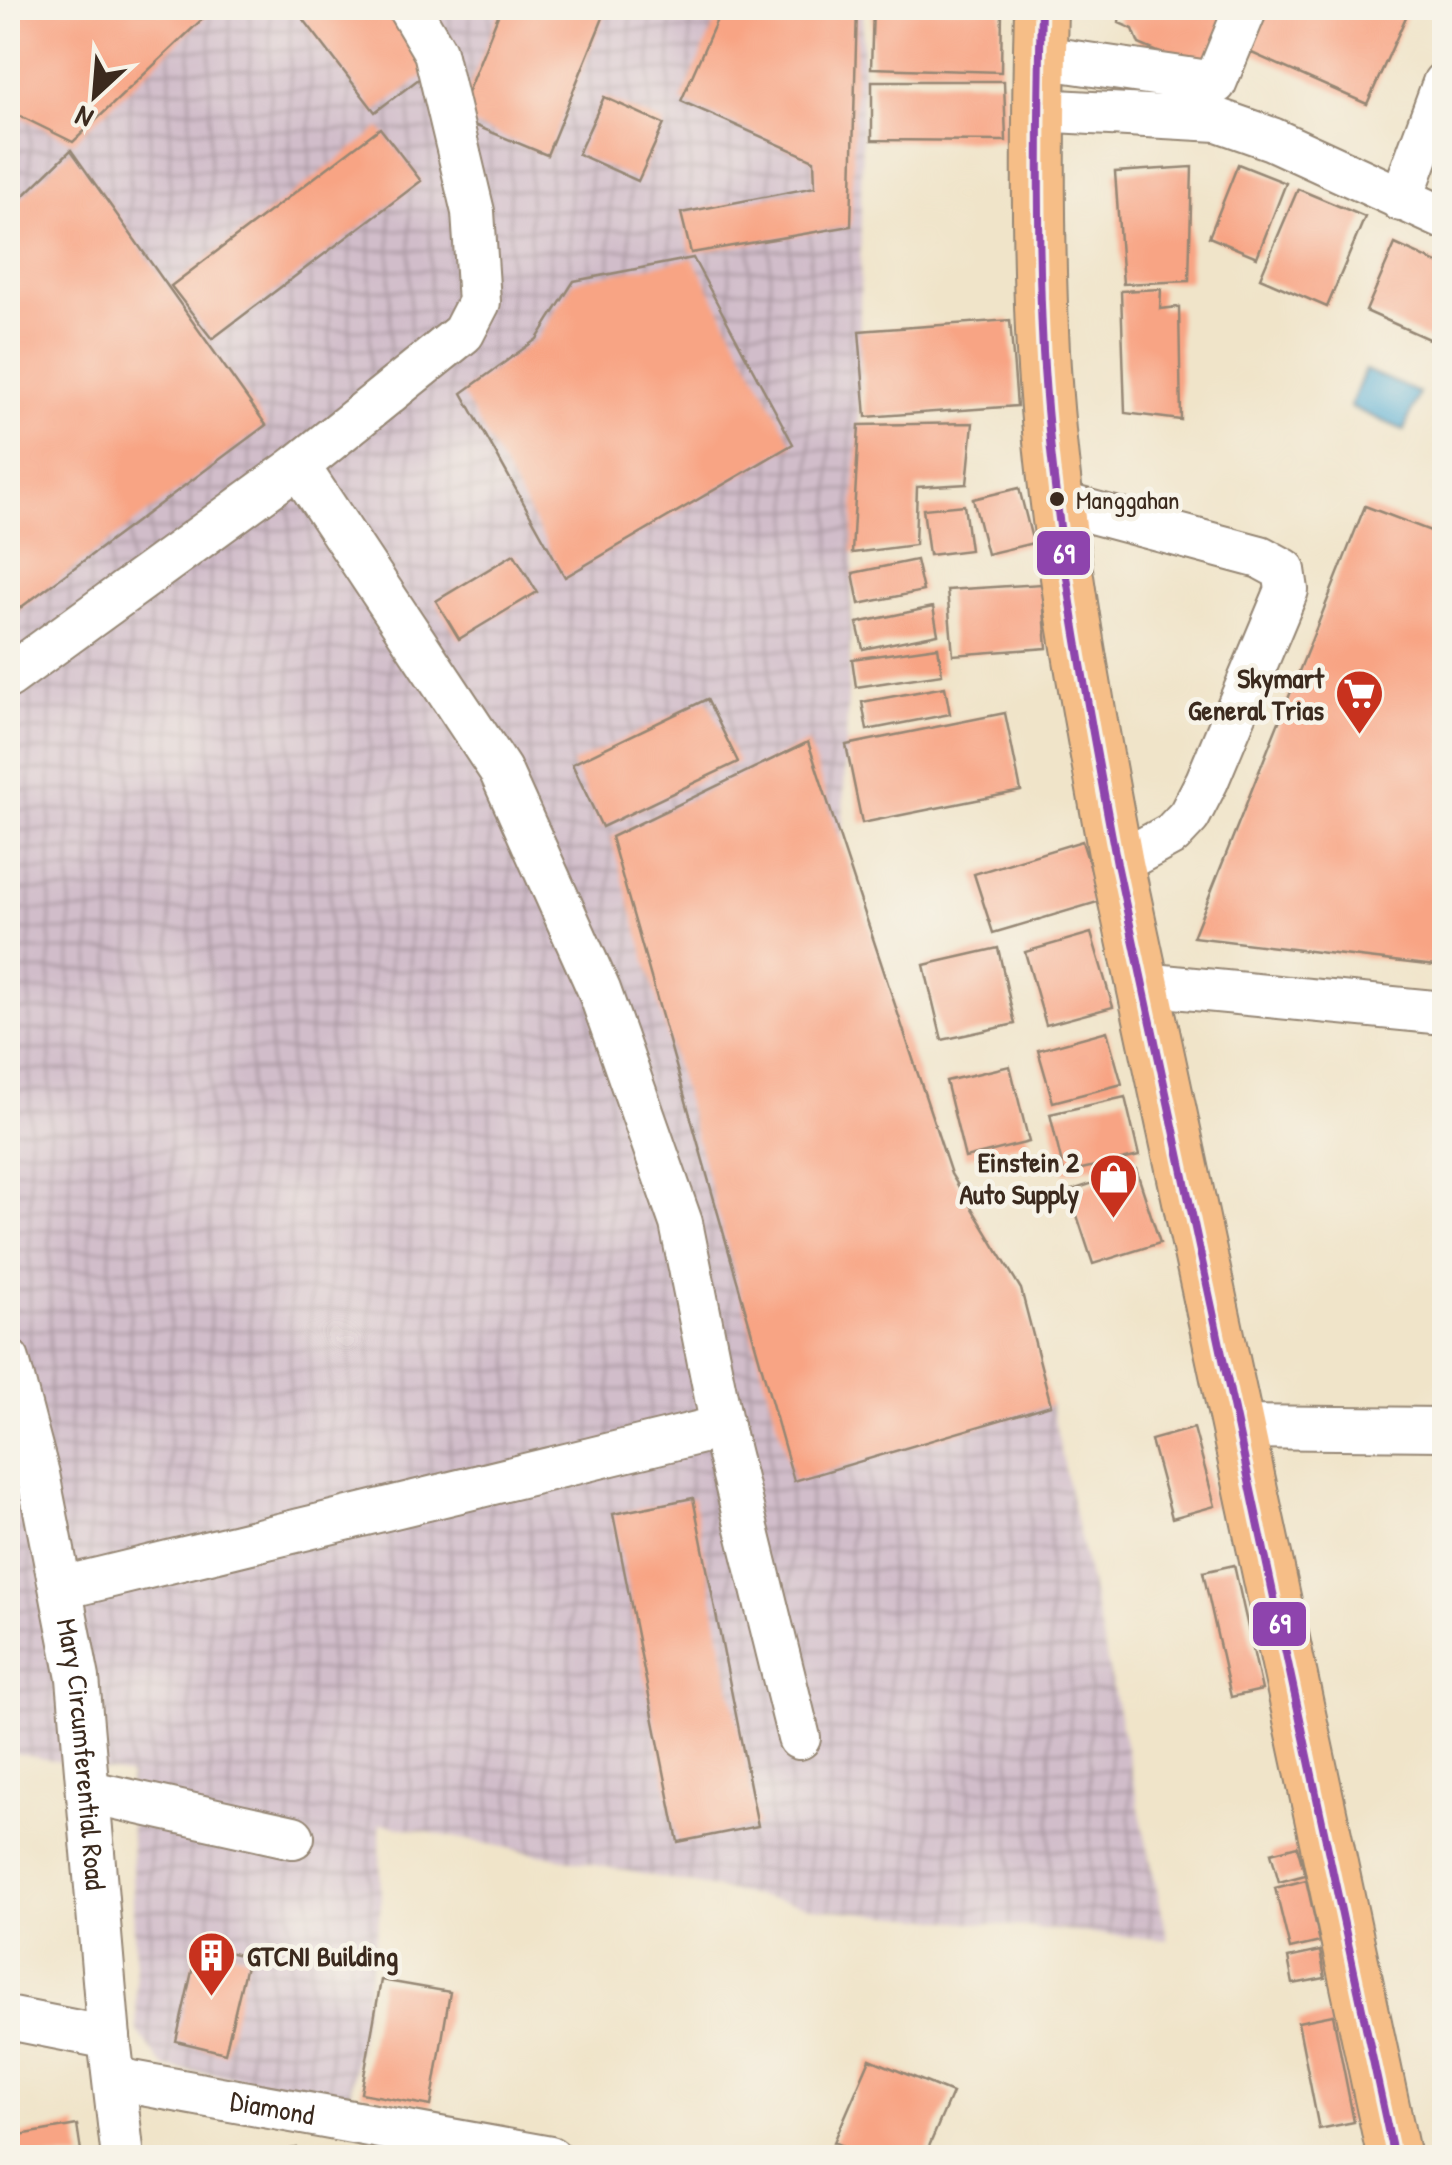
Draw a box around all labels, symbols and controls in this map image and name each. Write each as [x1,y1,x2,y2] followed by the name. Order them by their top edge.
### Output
[45,45,145,145] north arrow
[69,97,99,138] text: N
[1076,482,1180,517] place label: Manggahan
[1047,489,1067,509] marker: Manggahan
[1035,529,1092,577] line badge: 69
[1053,534,1075,572] text: 69
[1188,659,1325,729] place label: Skymart General Trias
[1333,668,1385,736] supermarket icon: Skymart General Trias
[959,1143,1080,1214] place label: Einstein 2 Auto Supply
[1088,1152,1140,1220] shop icon: Einstein 2 Auto Supply
[1251,1600,1308,1648] line badge: 69
[1269,1604,1291,1642] text: 69
[48,1615,115,1892] street label: Mary Circumferential Road
[186,1930,238,1998] building icon: GTCNI Building
[247,1937,398,1976] place label: GTCNI Building
[227,2081,317,2134] street label: Diamond

